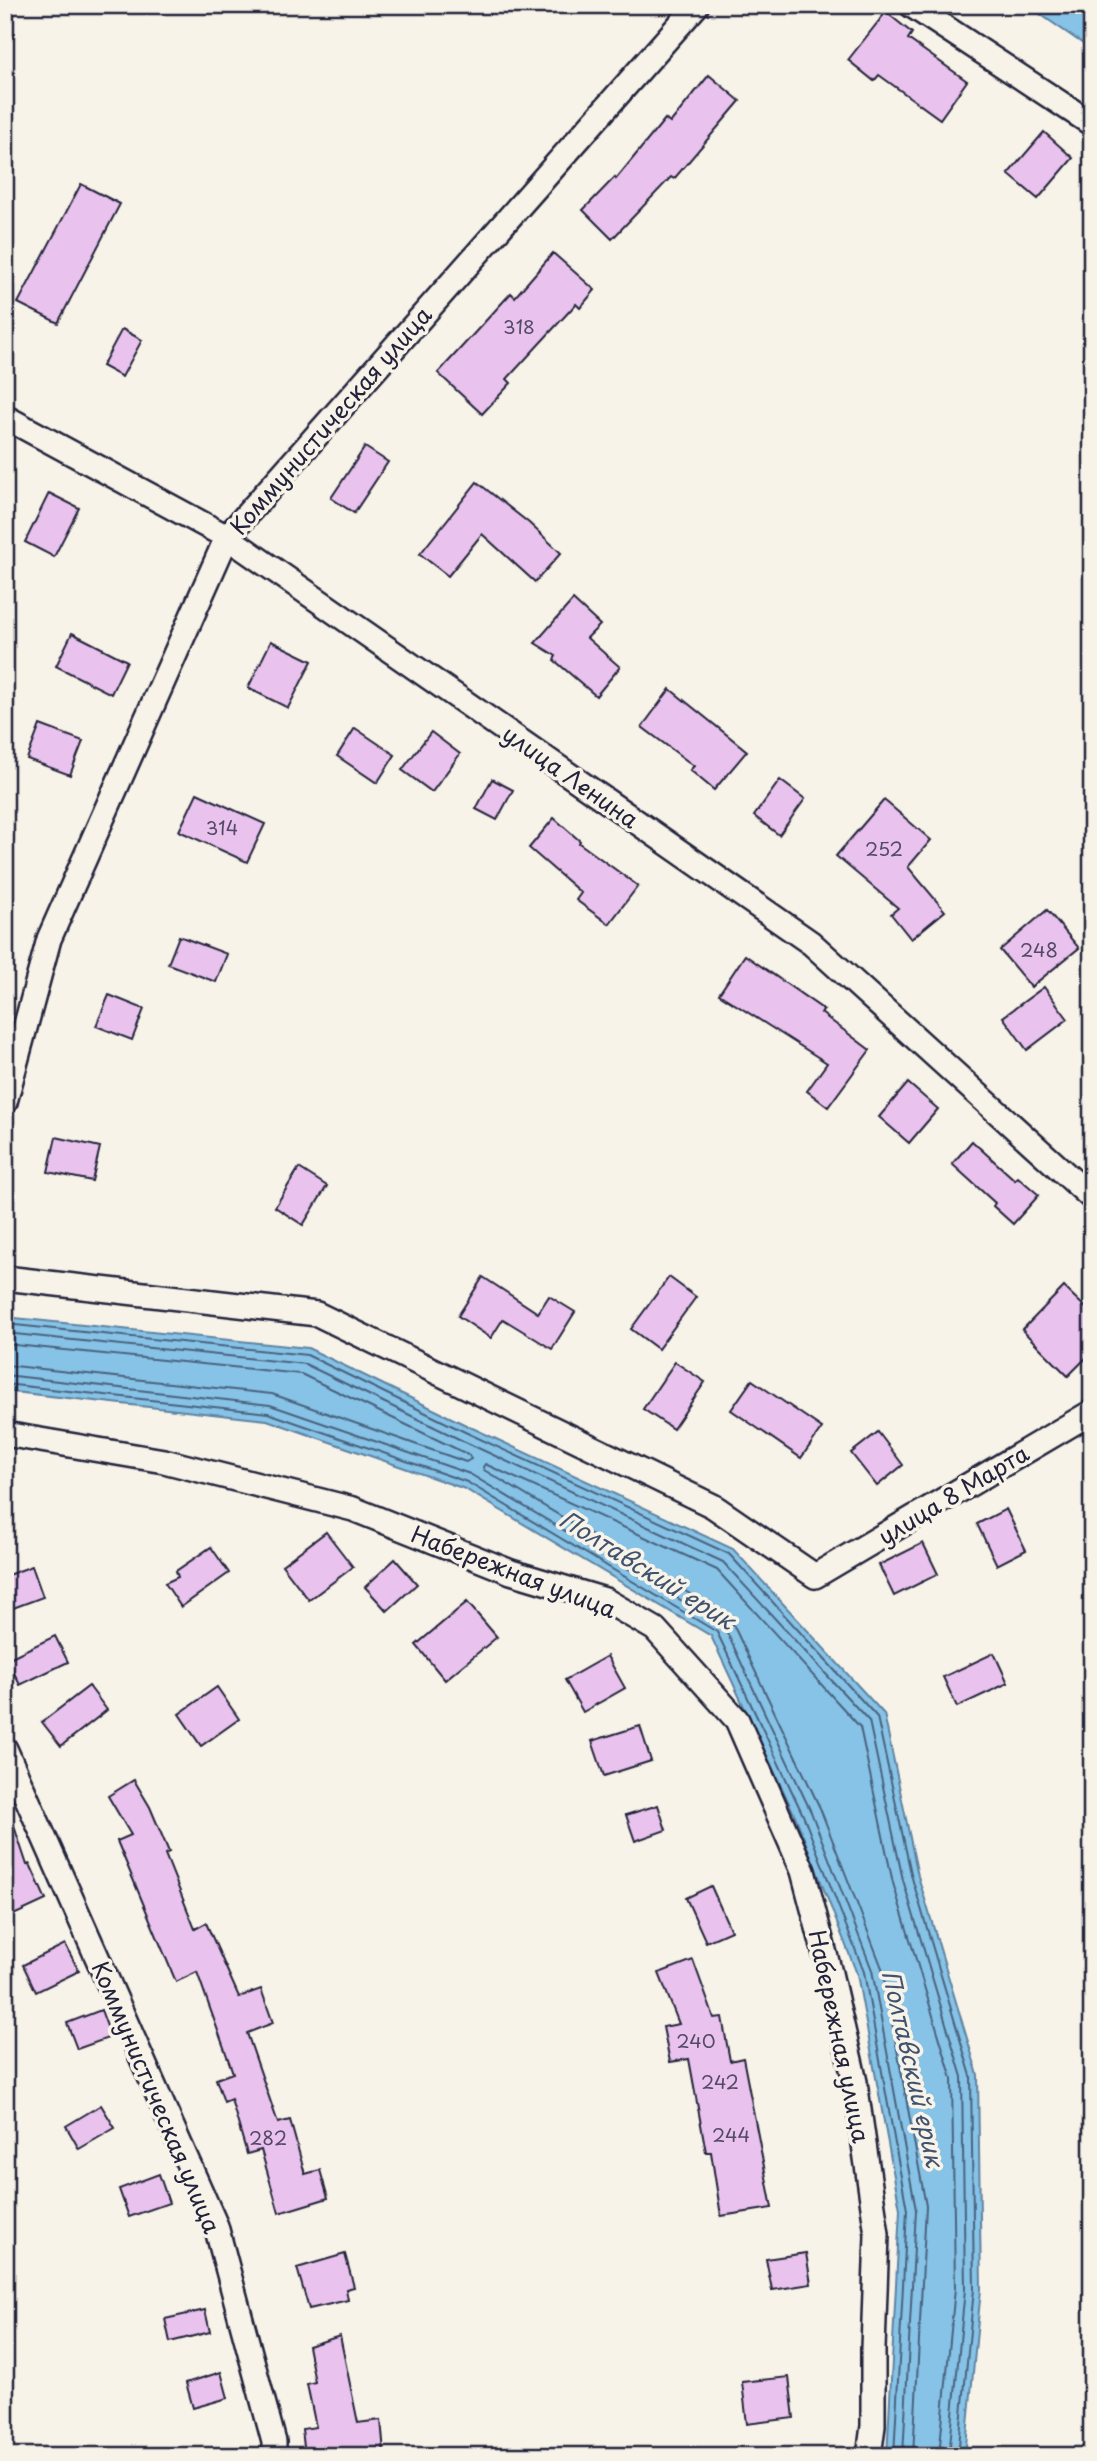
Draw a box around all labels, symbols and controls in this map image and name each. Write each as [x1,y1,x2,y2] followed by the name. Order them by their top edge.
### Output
[221,298,440,542] street label: Коммунистическая улица
[503,312,535,340] house number: 318
[496,716,647,836] street label: улица Ленина
[206,813,238,841] house number: 314
[865,834,903,862] house number: 252
[1020,935,1058,963] house number: 248
[871,1435,1035,1553] street label: улица 8 Марта
[553,1501,744,1638] water label: Полтавский ерик
[406,1516,622,1626] street label: Набережная улица
[800,1926,880,2146] street label: Набережная улица
[84,1955,230,2239] street label: Коммунистическая улица
[874,1966,955,2172] water label: Полтавский ерик
[676,2026,716,2054] house number: 240
[701,2067,739,2095] house number: 242
[712,2120,750,2148] house number: 244
[249,2123,287,2151] house number: 282

